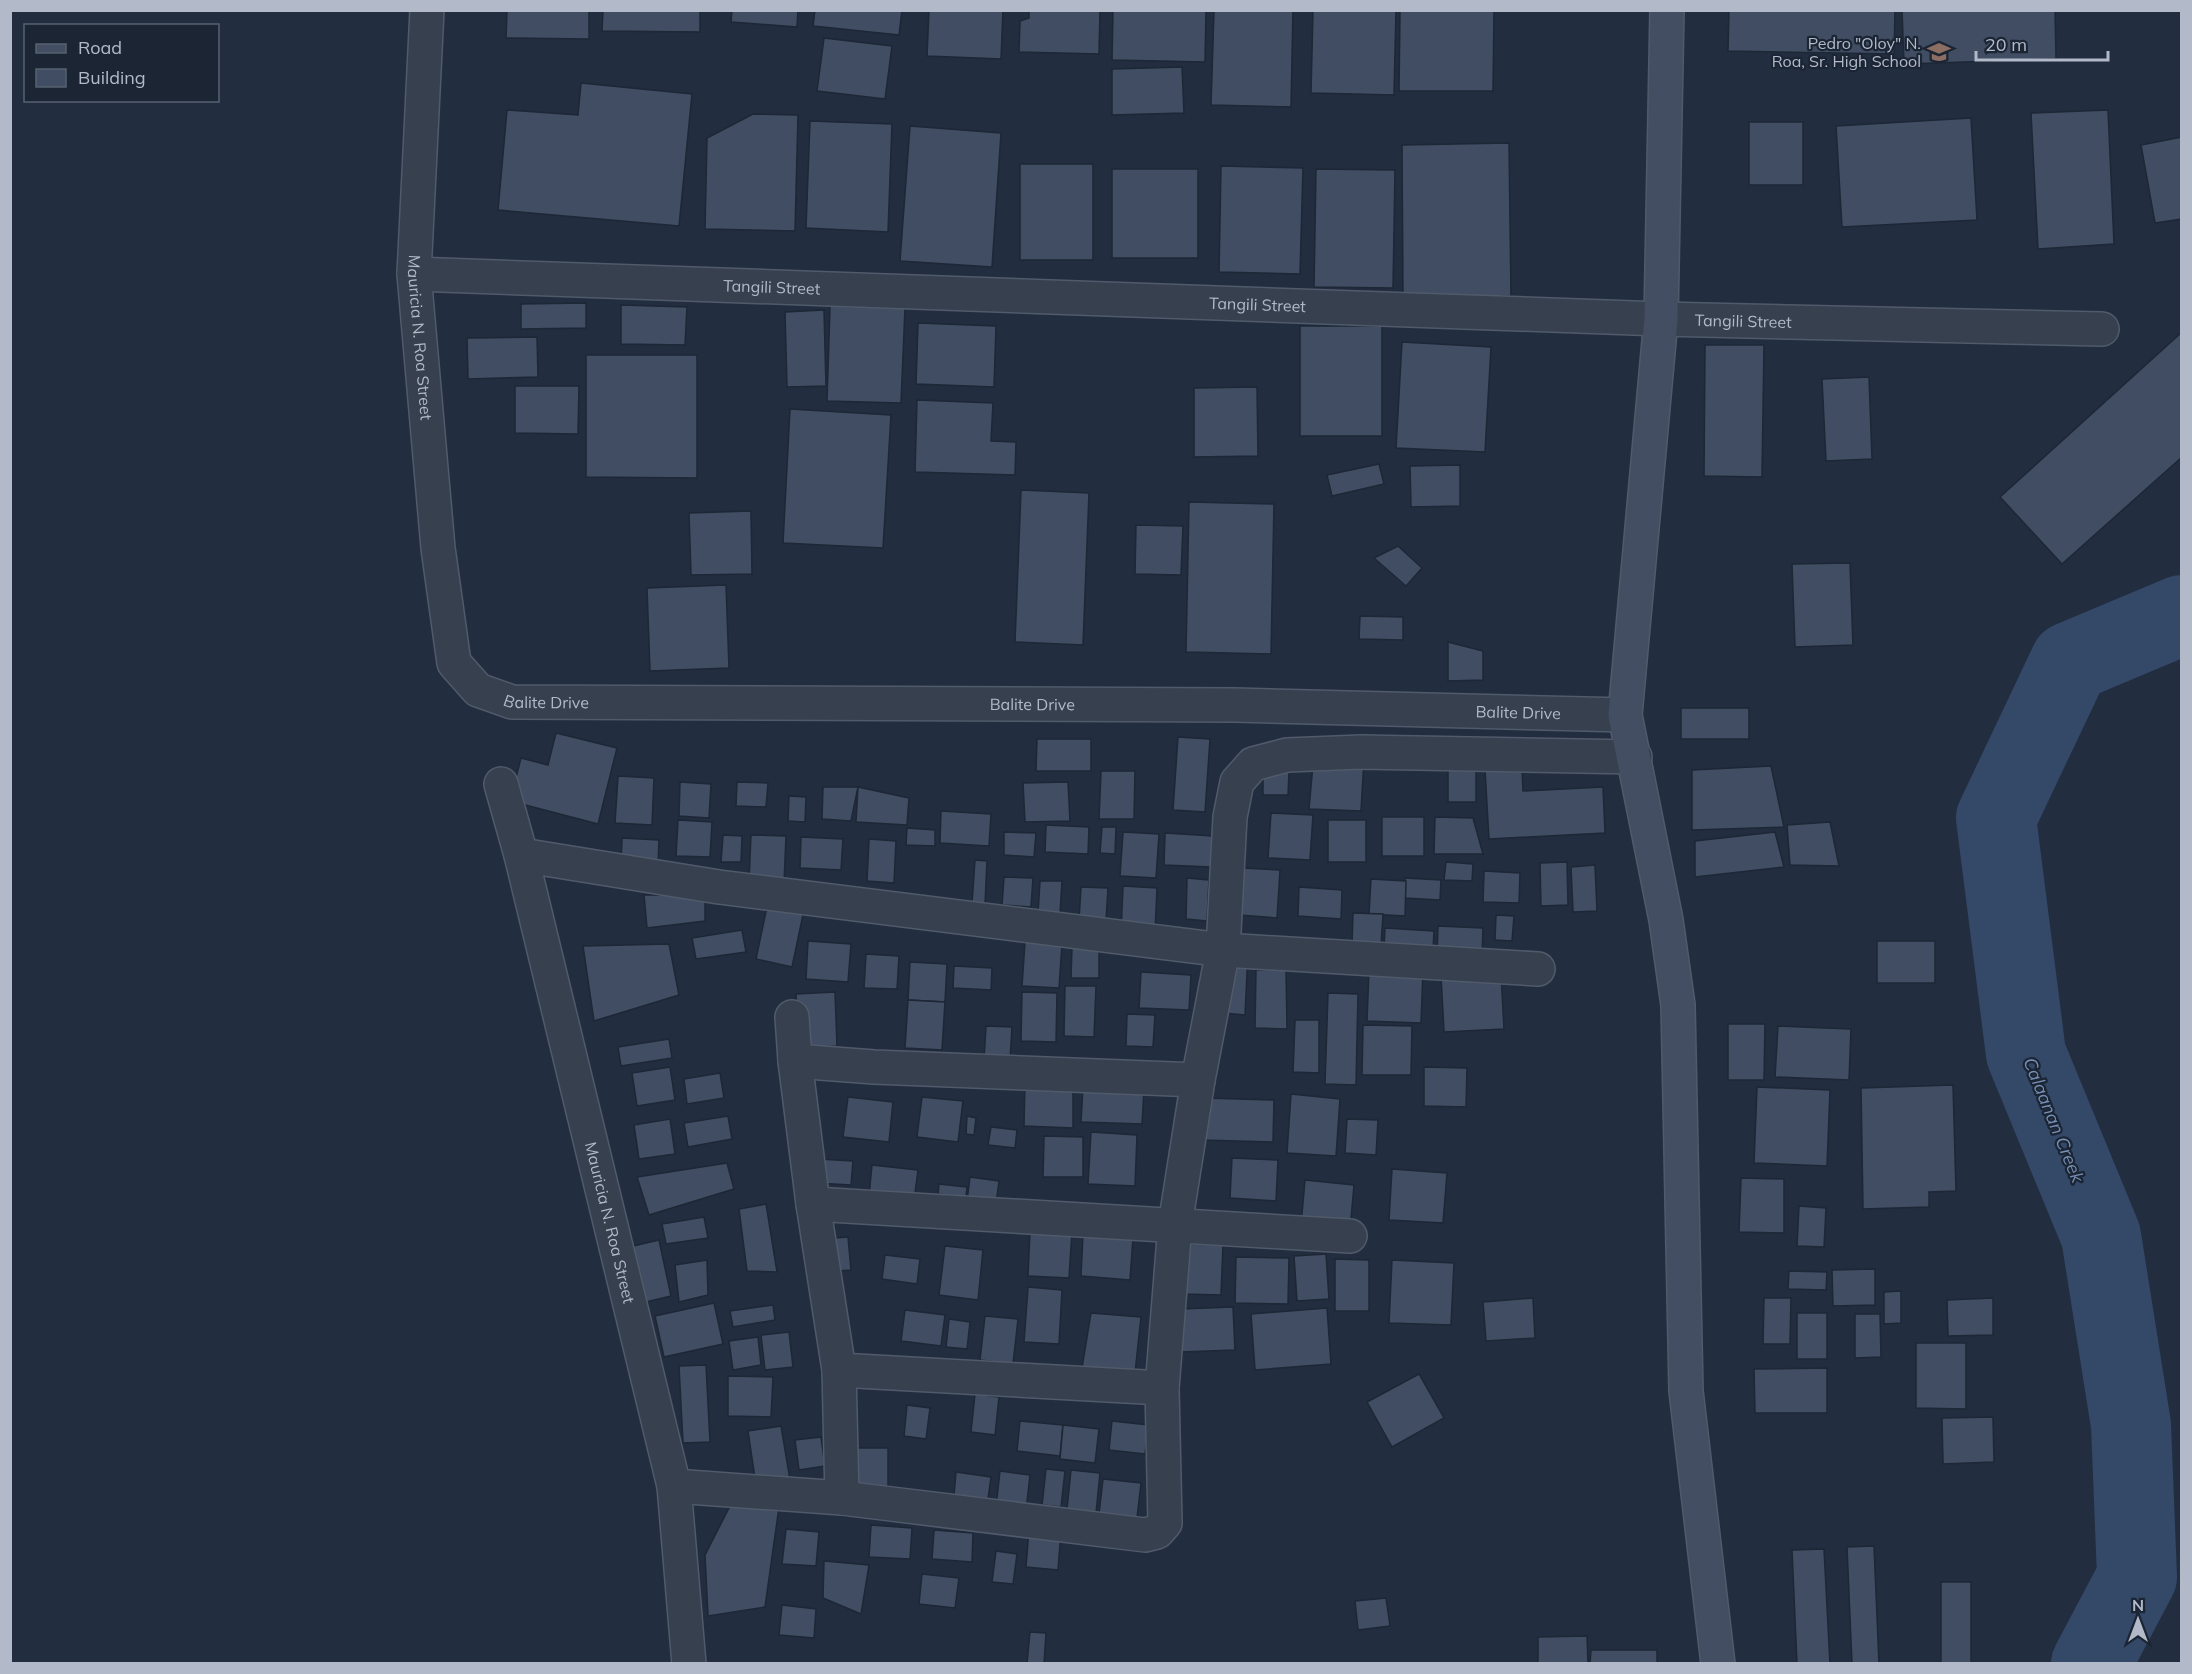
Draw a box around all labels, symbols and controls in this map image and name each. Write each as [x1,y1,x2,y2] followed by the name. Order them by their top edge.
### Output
[24,24,219,102] legend
[1976,24,2108,62] scale bar
[1772,33,1921,71] place label: Pedro "Oloy" N. Roa, Sr. High School
[1985,33,2027,56] text: 20 m
[78,36,122,59] text: Road
[1926,39,1952,65] school or university icon: Pedro "Oloy" N. Roa, Sr. High School
[78,66,146,89] text: Building
[404,254,437,421] street label: Mauricia N. Roa Street
[723,275,821,299] street label: Tangili Street
[1209,293,1307,316] street label: Tangili Street
[1694,310,1792,332] street label: Tangili Street
[501,690,589,712] street label: Balite Drive
[990,694,1075,714] street label: Balite Drive
[1475,701,1561,723] street label: Balite Drive
[2018,1054,2090,1187] water label: Calaanan Creek
[581,1140,639,1306] street label: Mauricia N. Roa Street
[2108,1590,2168,1650] north arrow
[2132,1595,2144,1615] text: N

